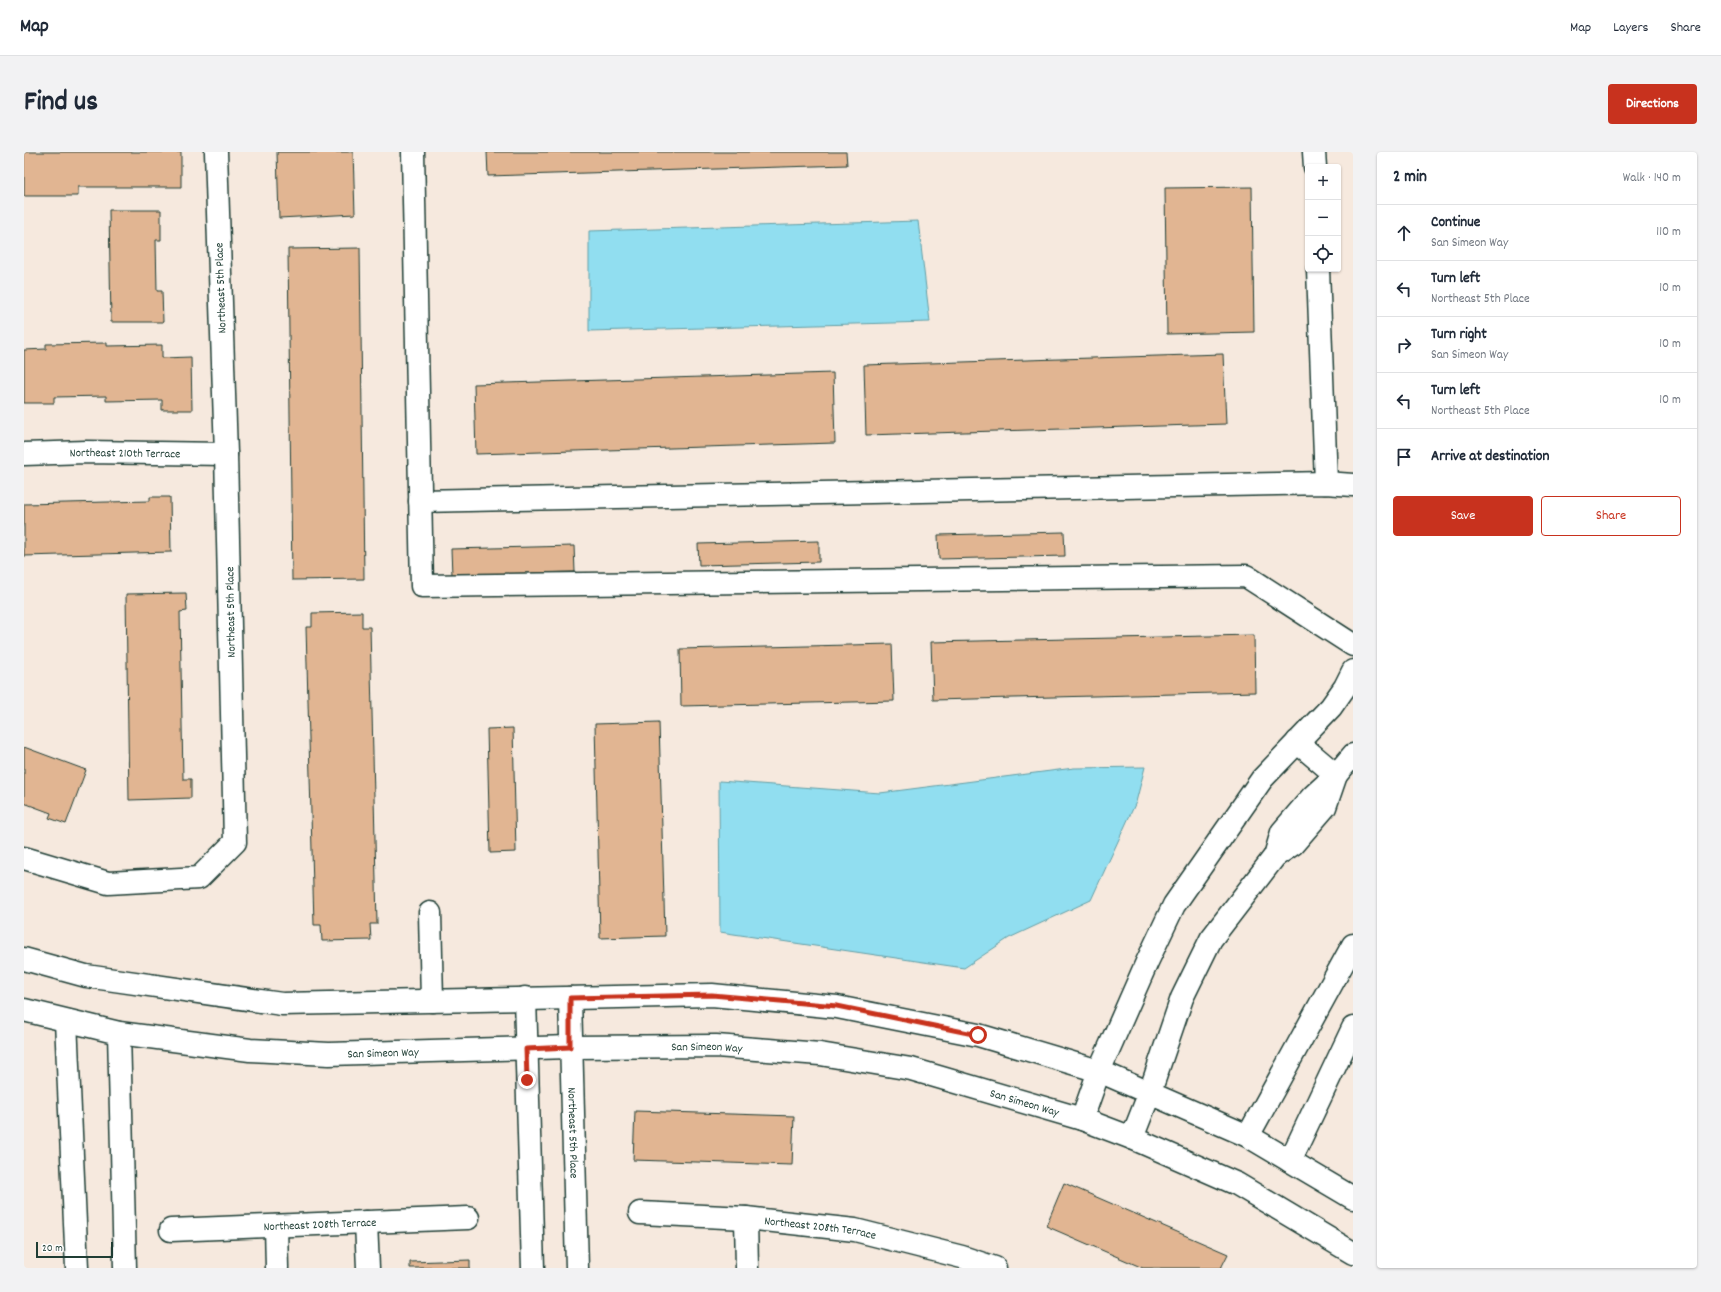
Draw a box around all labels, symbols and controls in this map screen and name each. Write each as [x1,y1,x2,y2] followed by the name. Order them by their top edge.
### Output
[20,14,49,41] text: Map
[1570,18,1591,38] text: Map
[1613,18,1648,38] text: Layers
[1670,18,1701,38] text: Share
[24,84,98,124] text: Find us
[1608,84,1697,124] button: Directions
[1305,164,1341,272] map controls
[1305,164,1341,200] button: +
[1393,166,1427,190] text: 2 min
[1623,169,1681,188] text: Walk · 140 m
[1305,200,1341,236] button: −
[1431,212,1480,234] text: Continue
[1393,222,1415,244] icon: ahead
[1656,223,1681,242] text: 110 m
[1431,234,1508,253] text: San Simeon Way
[1305,236,1341,272] button: locate
[211,242,232,334] street label: Northeast 5th Place
[1431,268,1480,290] text: Turn left
[1393,278,1415,300] icon: left
[1659,279,1681,298] text: 10 m
[1431,290,1530,309] text: Northeast 5th Place
[1431,324,1487,346] text: Turn right
[1393,334,1415,356] icon: right
[1659,335,1681,354] text: 10 m
[1431,346,1508,365] text: San Simeon Way
[1431,380,1480,402] text: Turn left
[1393,390,1415,412] icon: left
[1659,391,1681,410] text: 10 m
[1431,402,1530,421] text: Northeast 5th Place
[69,445,180,463] street label: Northeast 210th Terrace
[1393,446,1415,468] icon: arrive
[1431,446,1549,468] text: Arrive at destination
[1393,496,1533,536] button: Save
[1541,496,1681,536] button: Share
[222,566,241,658] street label: Northeast 5th Place
[969,1026,987,1044] route start
[671,1039,744,1058] street label: San Simeon Way
[347,1044,420,1063] street label: San Simeon Way
[518,1071,536,1089] route end
[988,1086,1062,1122] street label: San Simeon Way
[562,1087,582,1179] street label: Northeast 5th Place
[763,1213,878,1245] street label: Northeast 208th Terrace
[263,1215,377,1236] street label: Northeast 208th Terrace
[36,1240,113,1259] scale bar
[42,1241,63,1257] text: 20 m

